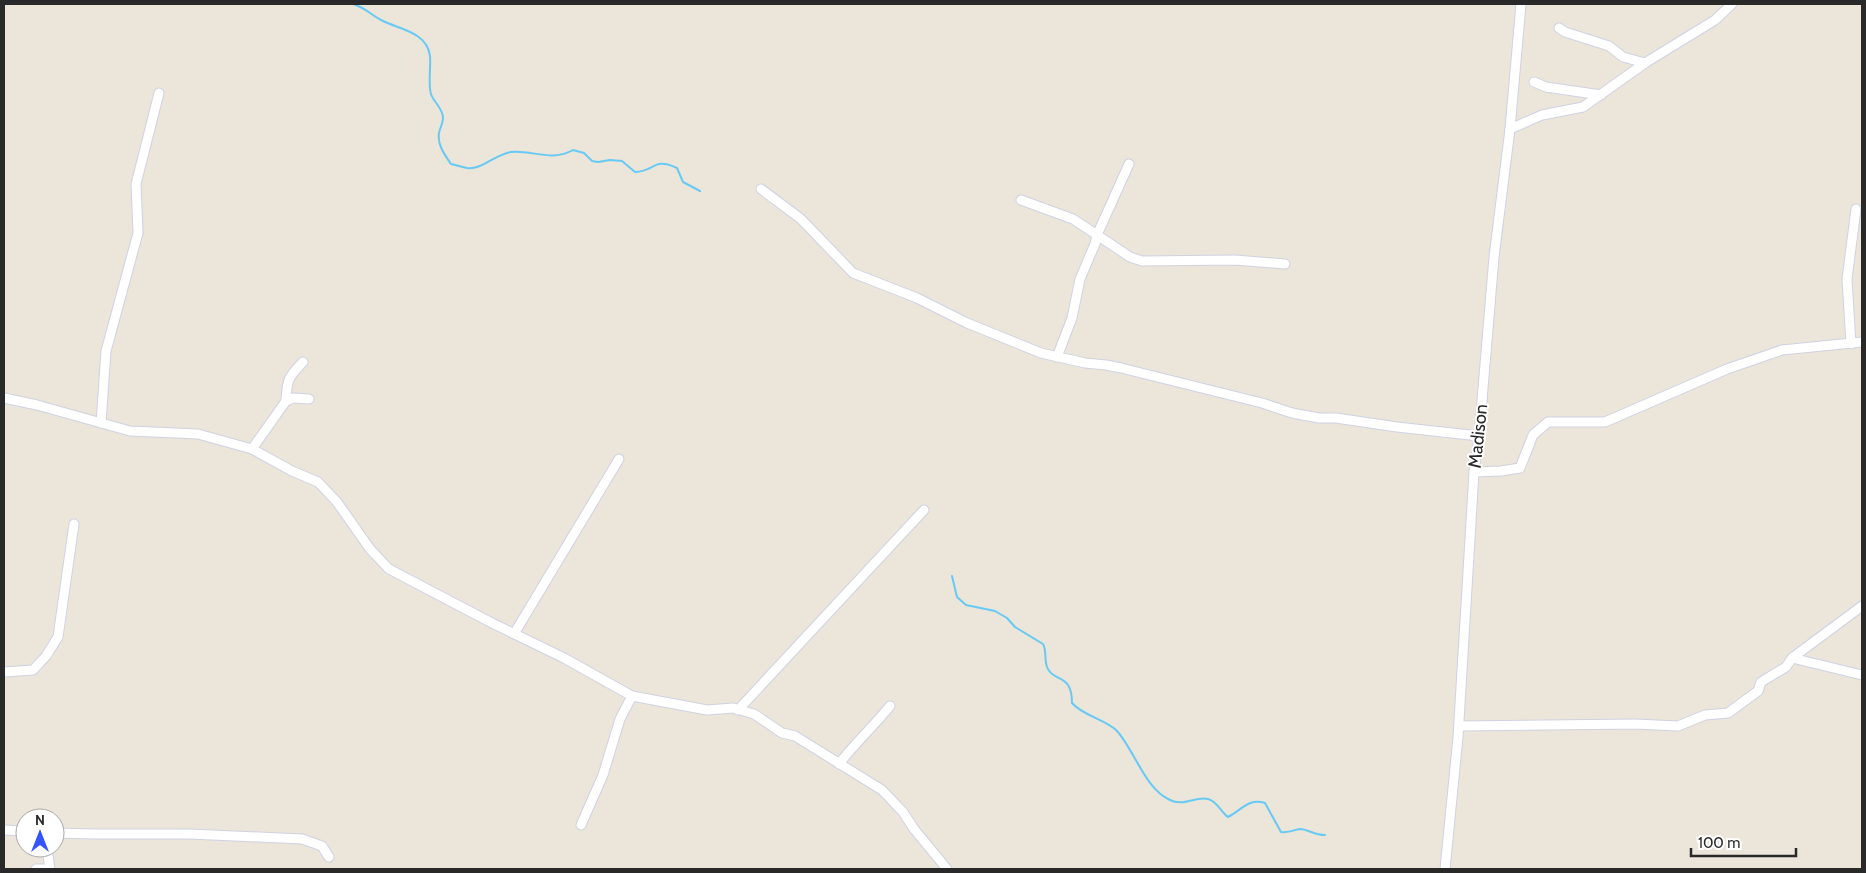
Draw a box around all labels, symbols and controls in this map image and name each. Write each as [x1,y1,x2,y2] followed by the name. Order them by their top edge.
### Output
[1464,403,1492,469] street label: Madison
[15,808,65,858] north arrow
[35,811,45,829] text: N
[1691,826,1796,858] scale bar
[1698,834,1740,852] text: 100 m

